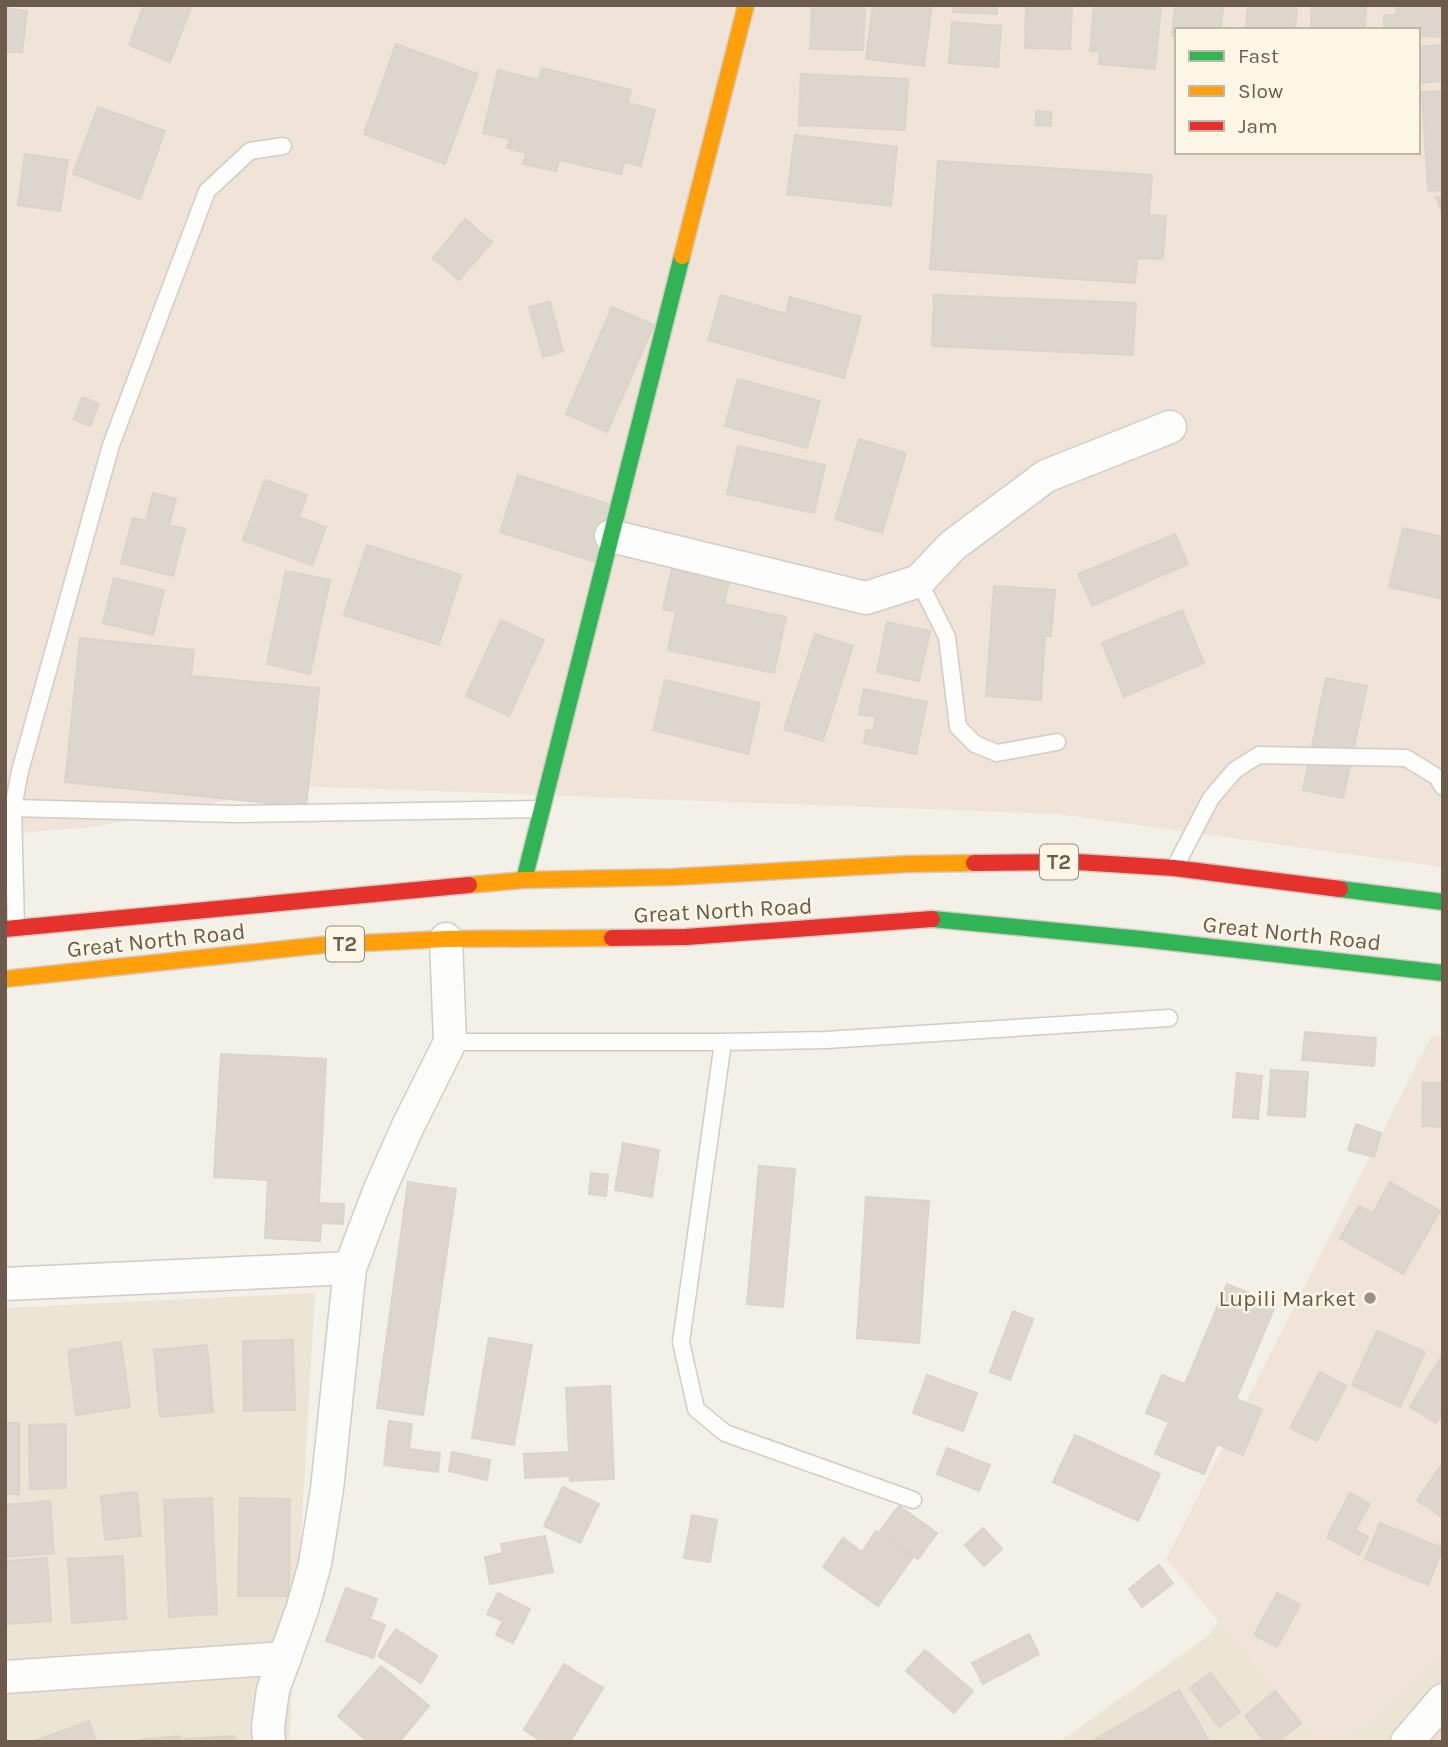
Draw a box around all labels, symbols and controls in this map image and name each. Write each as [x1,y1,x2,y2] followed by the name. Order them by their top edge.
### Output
[1175,28,1420,154] legend
[1238,44,1279,68] text: Fast
[1238,79,1283,103] text: Slow
[1238,114,1278,138] text: Jam
[1040,844,1078,880] road number: T2
[633,892,813,929] street label: Great North Road
[1201,911,1383,956] street label: Great North Road
[65,918,247,963] street label: Great North Road
[326,926,364,962] road number: T2
[1218,1285,1356,1312] place label: Lupili Market
[1362,1290,1378,1306] marker: Lupili Market

